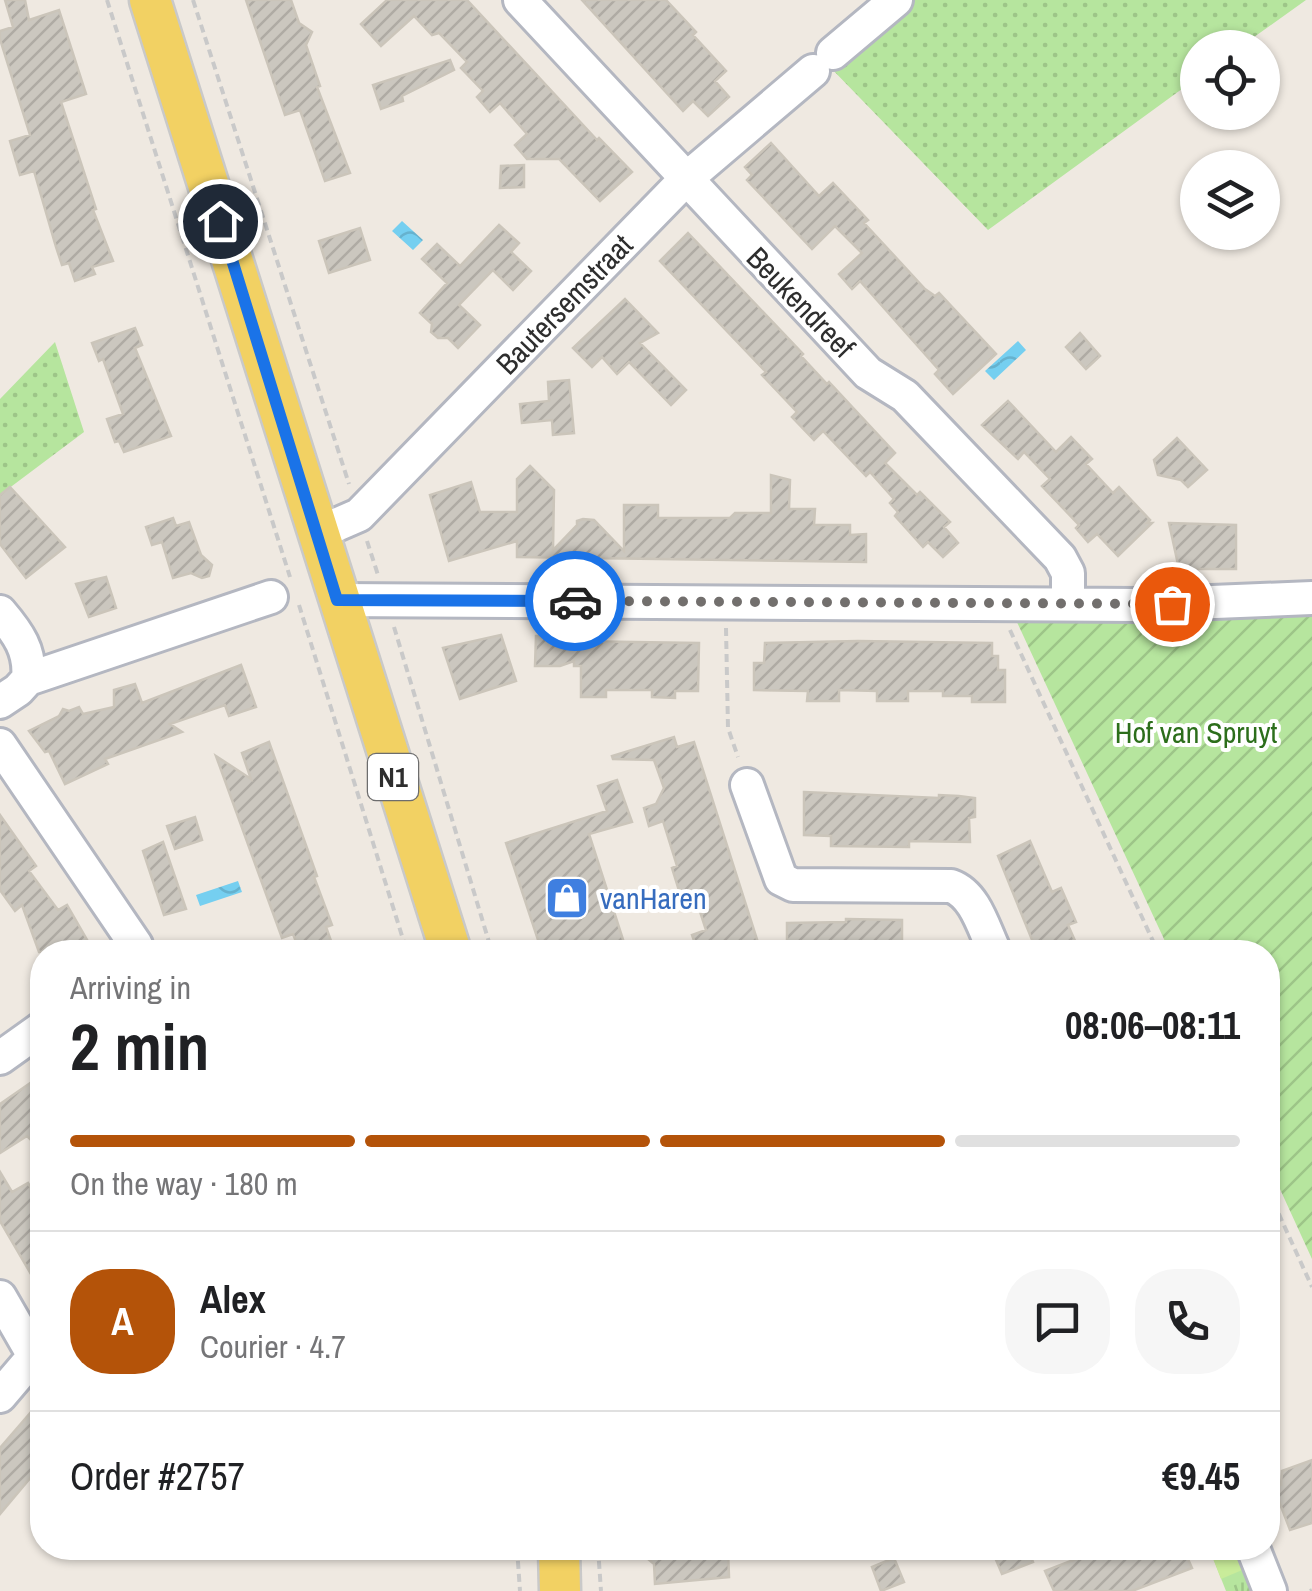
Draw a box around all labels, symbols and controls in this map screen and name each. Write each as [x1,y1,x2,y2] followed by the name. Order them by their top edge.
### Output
[1180,30,1280,250] map controls
[1180,30,1280,130] button: locate
[1180,150,1280,250] button: layers
[178,179,263,264] pin
[193,194,248,249] icon: home
[487,225,641,383] street label: Bautersemstraat
[738,238,864,366] street label: Beukendreef
[525,551,625,651] courier
[1130,562,1215,647] pin
[548,574,603,629] icon: car
[1145,577,1200,632] icon: bag
[1115,712,1278,752] park label: Hof van Spruyt
[368,754,418,800] road number: N1
[544,875,590,921] shop icon: vanHaren
[600,878,707,918] place label: vanHaren
[70,966,191,1009] text: Arriving in
[1065,1000,1240,1051] text: 08:06–08:11
[70,1003,209,1090] text: 2 min
[70,1162,298,1205] text: On the way · 180 m
[1005,1269,1110,1374] button: chat
[1135,1269,1240,1374] button: phone
[200,1274,266,1325] text: Alex
[111,1296,134,1347] text: A
[200,1325,346,1368] text: Courier · 4.7
[70,1451,245,1502] text: Order #2757
[1162,1451,1240,1502] text: €9.45

